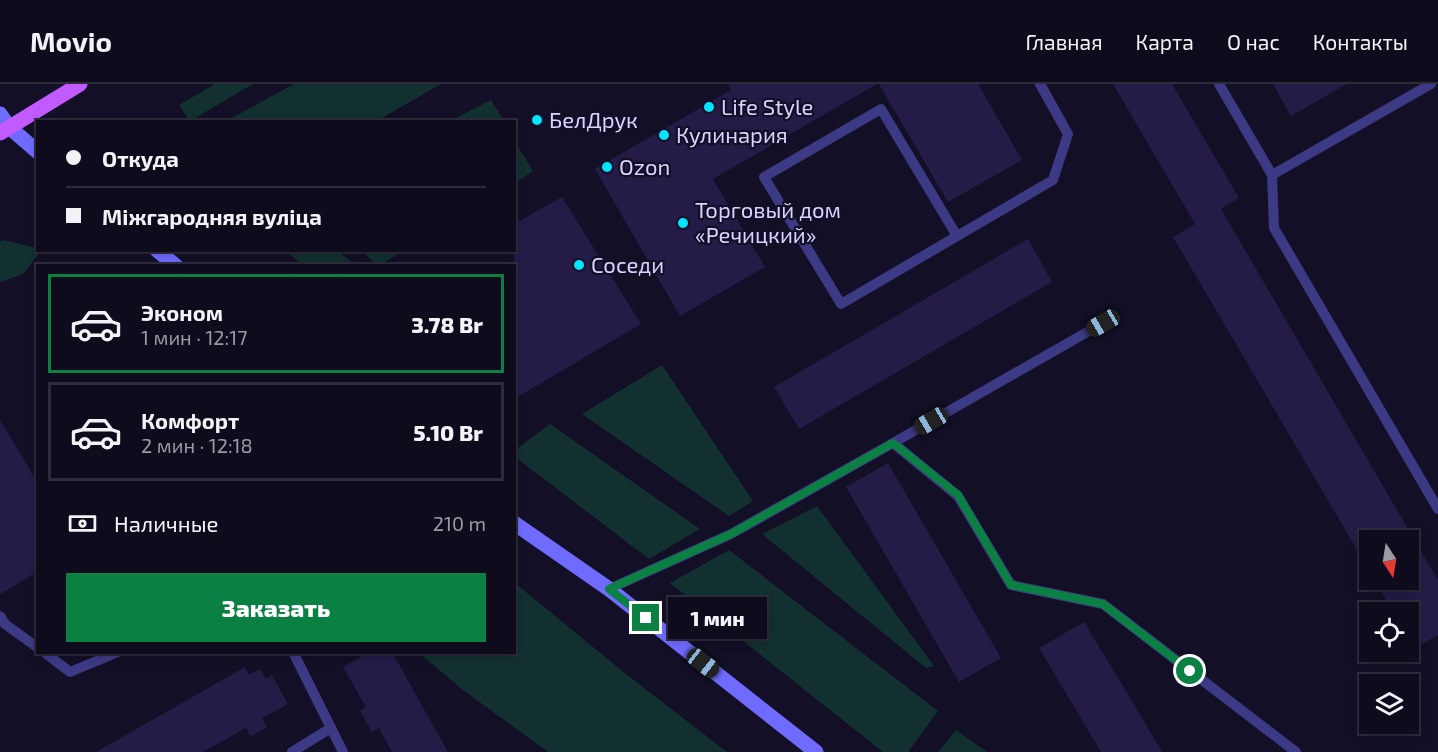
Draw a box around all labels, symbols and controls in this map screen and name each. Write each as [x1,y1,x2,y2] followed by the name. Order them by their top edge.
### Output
[30,24,112,58] text: Movio
[1026,29,1103,54] text: Главная
[1136,29,1194,54] text: Карта
[1227,29,1280,54] text: О нас
[1313,29,1408,54] text: Контакты
[721,93,813,119] place label: Life Style
[702,100,716,114] marker: Life Style
[549,106,638,133] place label: БелДрук
[530,113,544,127] marker: БелДрук
[676,121,788,148] place label: Кулинария
[657,128,671,142] marker: Кулинария
[102,145,179,171] text: Откуда
[619,153,670,179] place label: Ozon
[600,160,614,174] marker: Ozon
[695,196,841,247] place label: Торговый дом «Речицкий»
[102,203,322,229] text: Міжгародняя вуліца
[676,216,690,230] marker: Торговый дом «Речицкий»
[591,251,664,277] place label: Соседи
[572,258,586,272] marker: Соседи
[69,297,123,351] icon: car
[141,299,223,325] text: Эконом
[1083,306,1123,340] car
[411,311,483,337] text: 3.78 Br
[141,325,248,349] text: 1 мин · 12:17
[911,404,951,438] car
[69,405,123,459] icon: car
[141,407,239,433] text: Комфорт
[413,419,483,445] text: 5.10 Br
[141,433,253,457] text: 2 мин · 12:18
[66,507,99,540] icon: cash
[114,510,218,536] text: Наличные
[433,511,486,535] text: 210 m
[1359,530,1419,590] north arrow
[1359,530,1419,734] map controls
[66,573,486,642] button: Заказать
[667,597,766,639] callout: 1 мин
[1359,602,1419,662] button: locate
[632,604,659,631] route end
[690,606,745,630] text: 1 мин
[683,645,723,681] car
[1176,657,1203,684] route start
[1359,674,1419,734] button: layers

